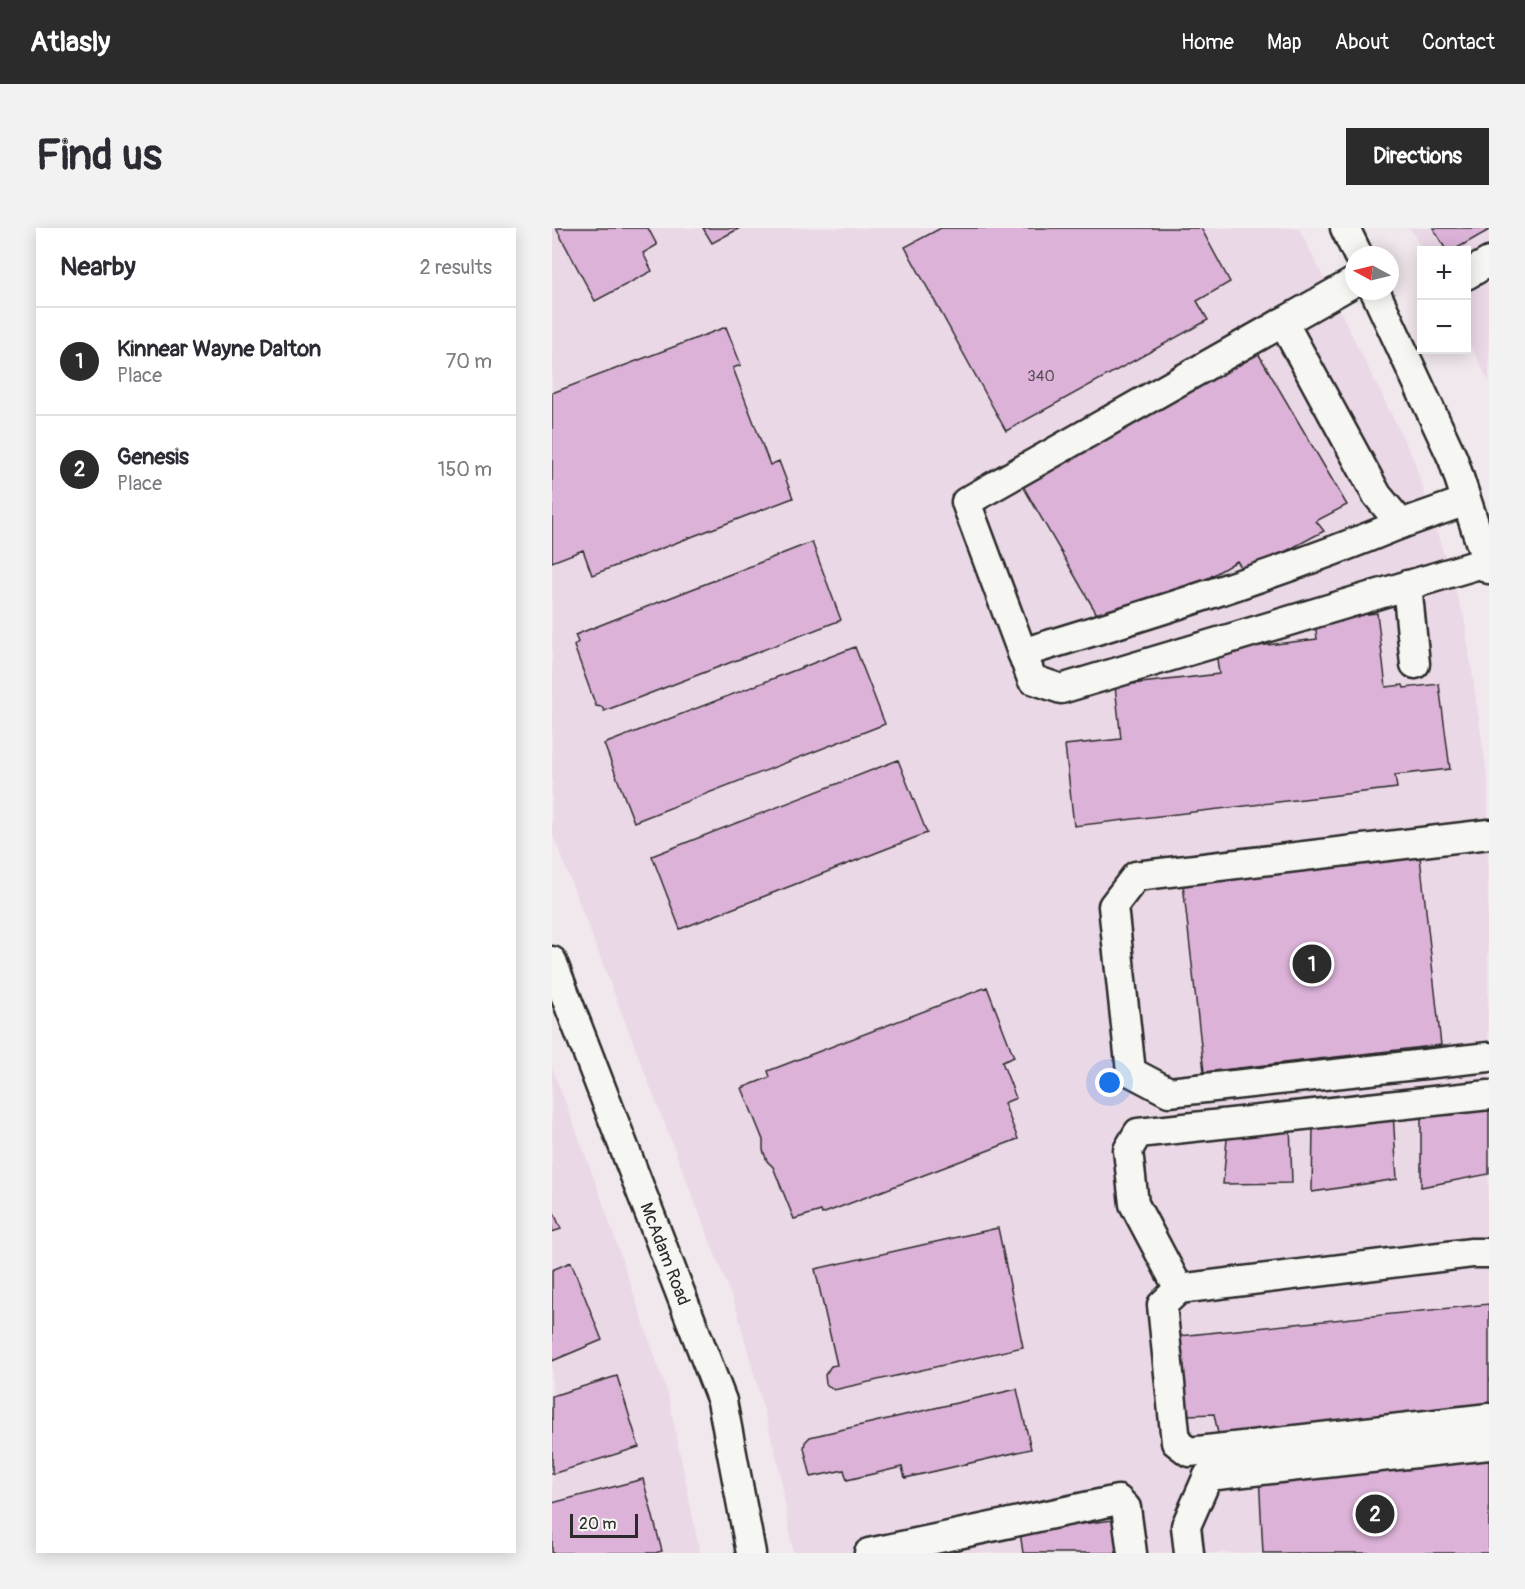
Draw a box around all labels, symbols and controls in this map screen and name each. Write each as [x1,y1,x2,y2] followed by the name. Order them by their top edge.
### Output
[30,25,110,60] text: Atlasly
[1181,29,1234,56] text: Home
[1267,29,1302,56] text: Map
[1335,29,1389,56] text: About
[1422,29,1495,56] text: Contact
[1346,128,1489,185] button: Directions
[36,130,162,182] text: Find us
[1345,246,1399,300] north arrow
[1417,246,1471,354] map controls
[1417,246,1471,300] button: +
[60,251,136,283] text: Nearby
[420,255,492,280] text: 2 results
[1417,300,1471,354] button: −
[117,335,321,363] text: Kinnear Wayne Dalton
[76,349,83,374] text: 1
[446,349,492,374] text: 70 m
[117,363,162,388] text: Place
[1027,367,1055,386] house number: 340
[117,443,189,471] text: Genesis
[74,457,85,482] text: 2
[438,457,492,482] text: 150 m
[117,471,162,496] text: Place
[1292,942,1332,986] pin: 1
[1095,1068,1124,1097] your location
[635,1199,695,1309] street label: McAdam Road
[1356,1492,1394,1536] pin: 2
[570,1511,638,1538] scale bar
[579,1514,617,1534] text: 20 m

